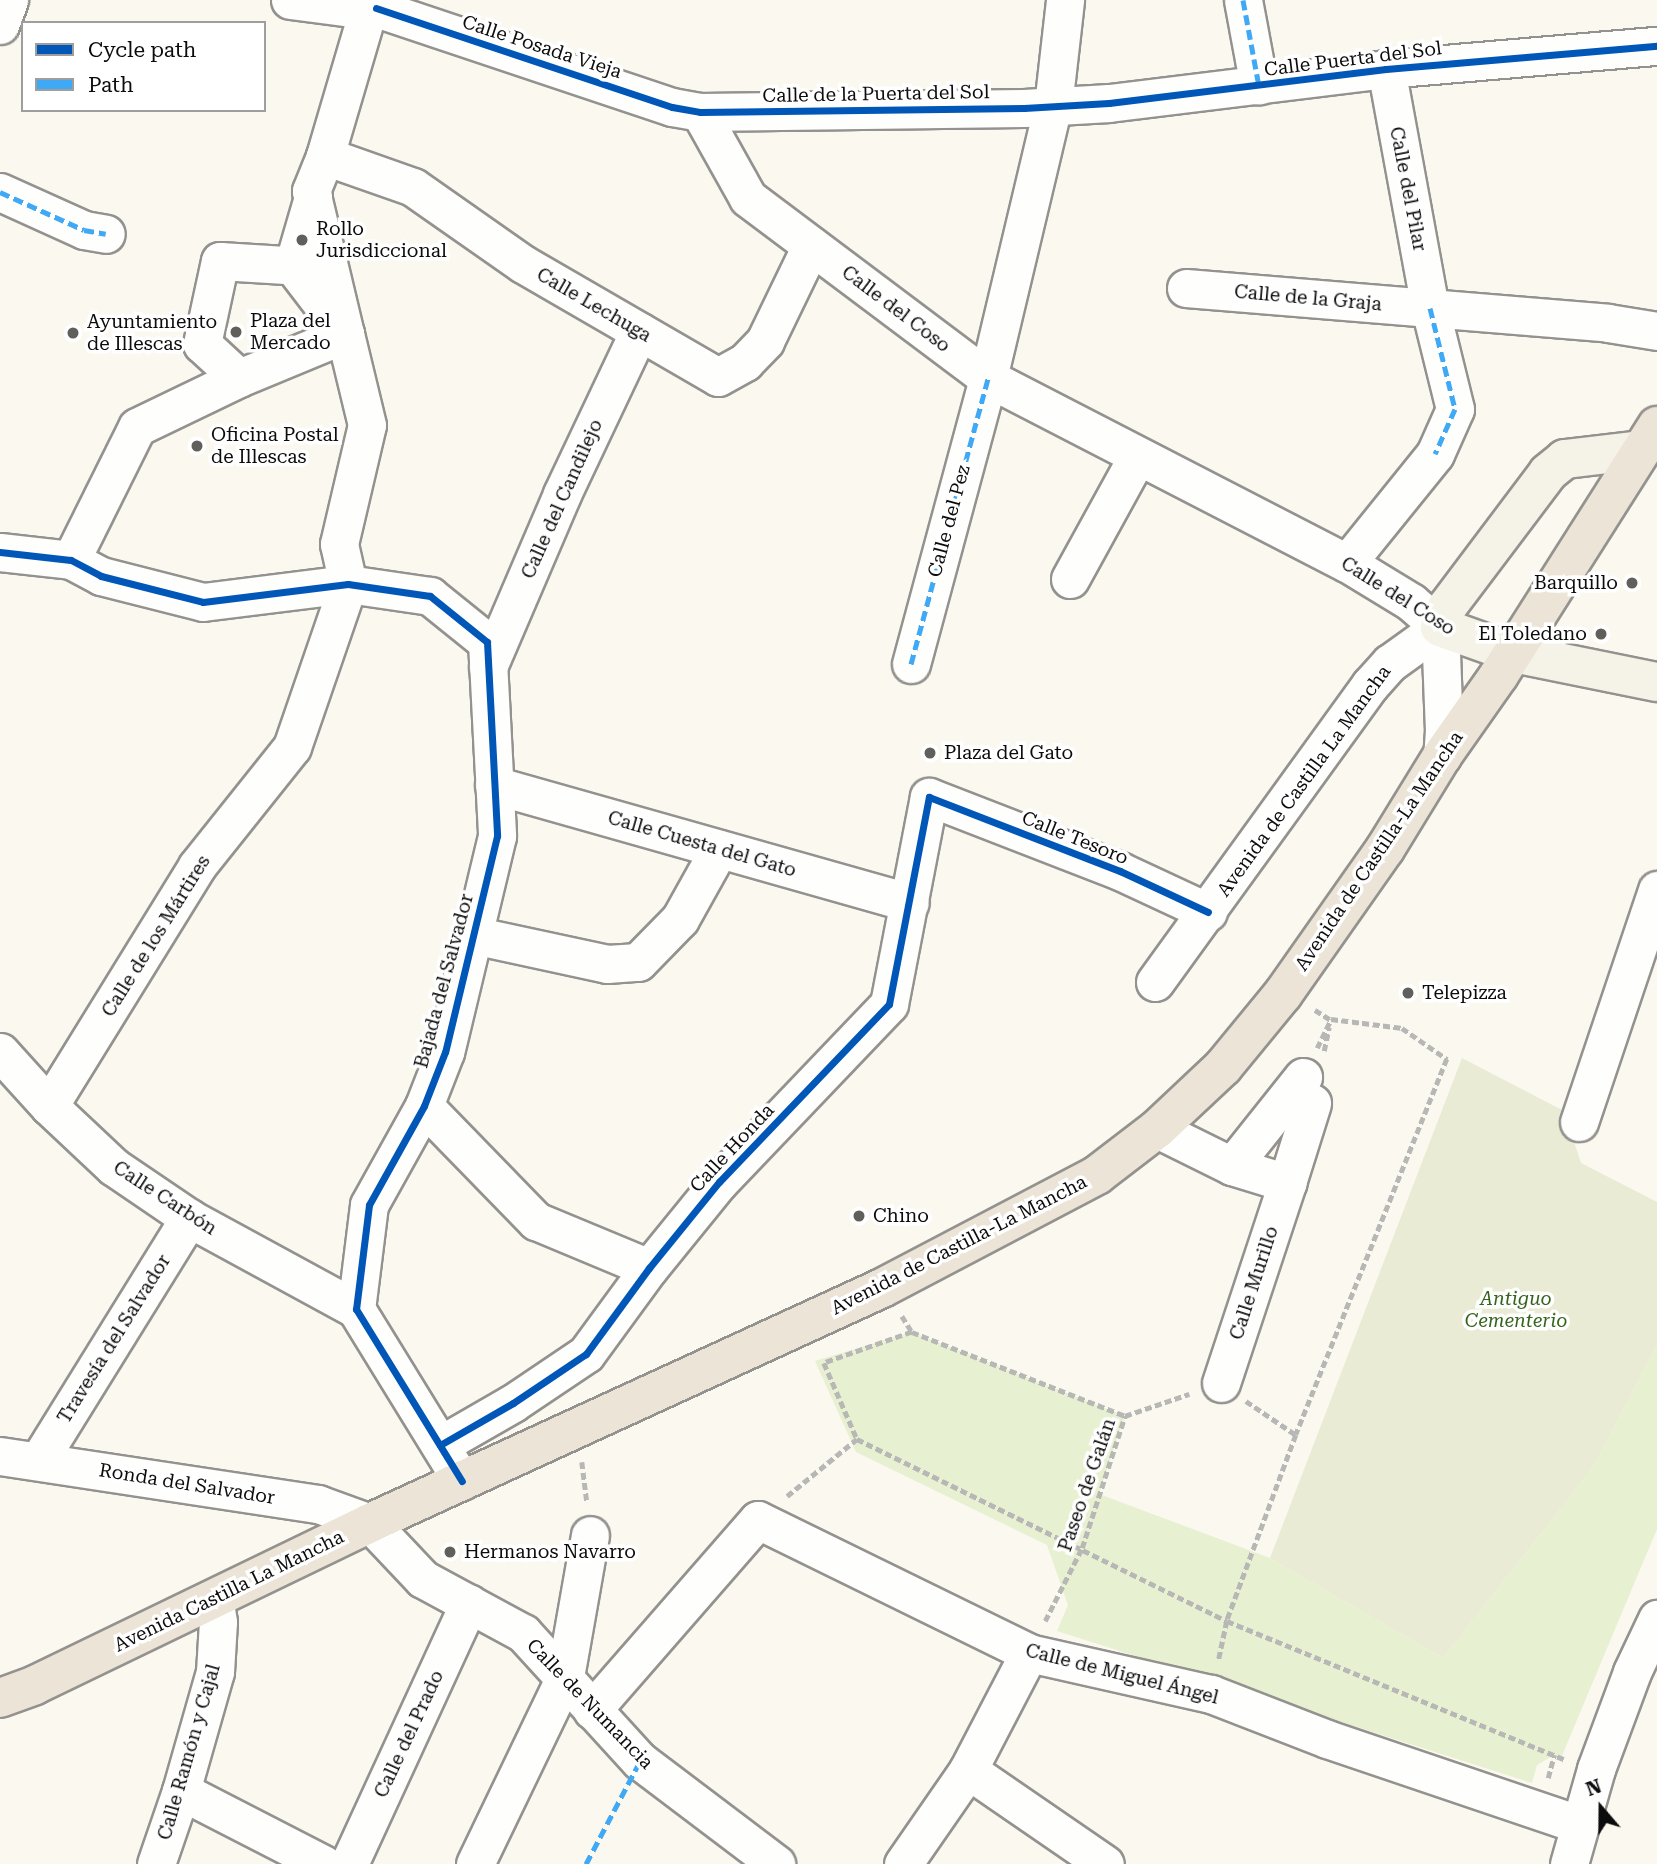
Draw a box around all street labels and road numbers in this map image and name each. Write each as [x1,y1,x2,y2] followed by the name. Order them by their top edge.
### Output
[459,10,625,84] street label: Calle Posada Vieja
[1263,37,1443,81] street label: Calle Puerta del Sol
[762,81,990,107] street label: Calle de la Puerta del Sol
[1385,125,1431,253] street label: Calle del Pilar
[837,261,955,357] street label: Calle del Coso
[533,263,655,347] street label: Calle Lechuga
[1233,280,1383,316] street label: Calle de la Graja
[517,416,607,582] street label: Calle del Candilejo
[923,462,975,580] street label: Calle del Pez
[1337,552,1459,640] street label: Calle del Coso
[1212,661,1396,901] street label: Avenida de Castilla La Mancha
[1290,727,1468,975] street label: Avenida de Castilla-La Mancha
[605,806,799,882] street label: Calle Cuesta del Gato
[1018,806,1132,870] street label: Calle Tesoro
[97,851,215,1021] street label: Calle de los Mártires
[410,891,478,1071] street label: Bajada del Salvador
[685,1099,779,1197] street label: Calle Honda
[109,1156,221,1240] street label: Calle Carbón
[827,1170,1091,1320] street label: Avenida de Castilla-La Mancha
[1225,1223,1283,1343] street label: Calle Murillo
[53,1250,175,1428] street label: Travesía del Salvador
[1054,1416,1120,1554] street label: Paseo de Galán
[97,1459,277,1509] street label: Ronda del Salvador
[110,1525,348,1657] street label: Avenida Castilla La Mancha
[522,1634,658,1774] street label: Calle de Numancia
[1023,1639,1221,1709] street label: Calle de Miguel Ángel
[153,1661,225,1843] street label: Calle Ramón y Cajal
[370,1667,448,1801] street label: Calle del Prado

